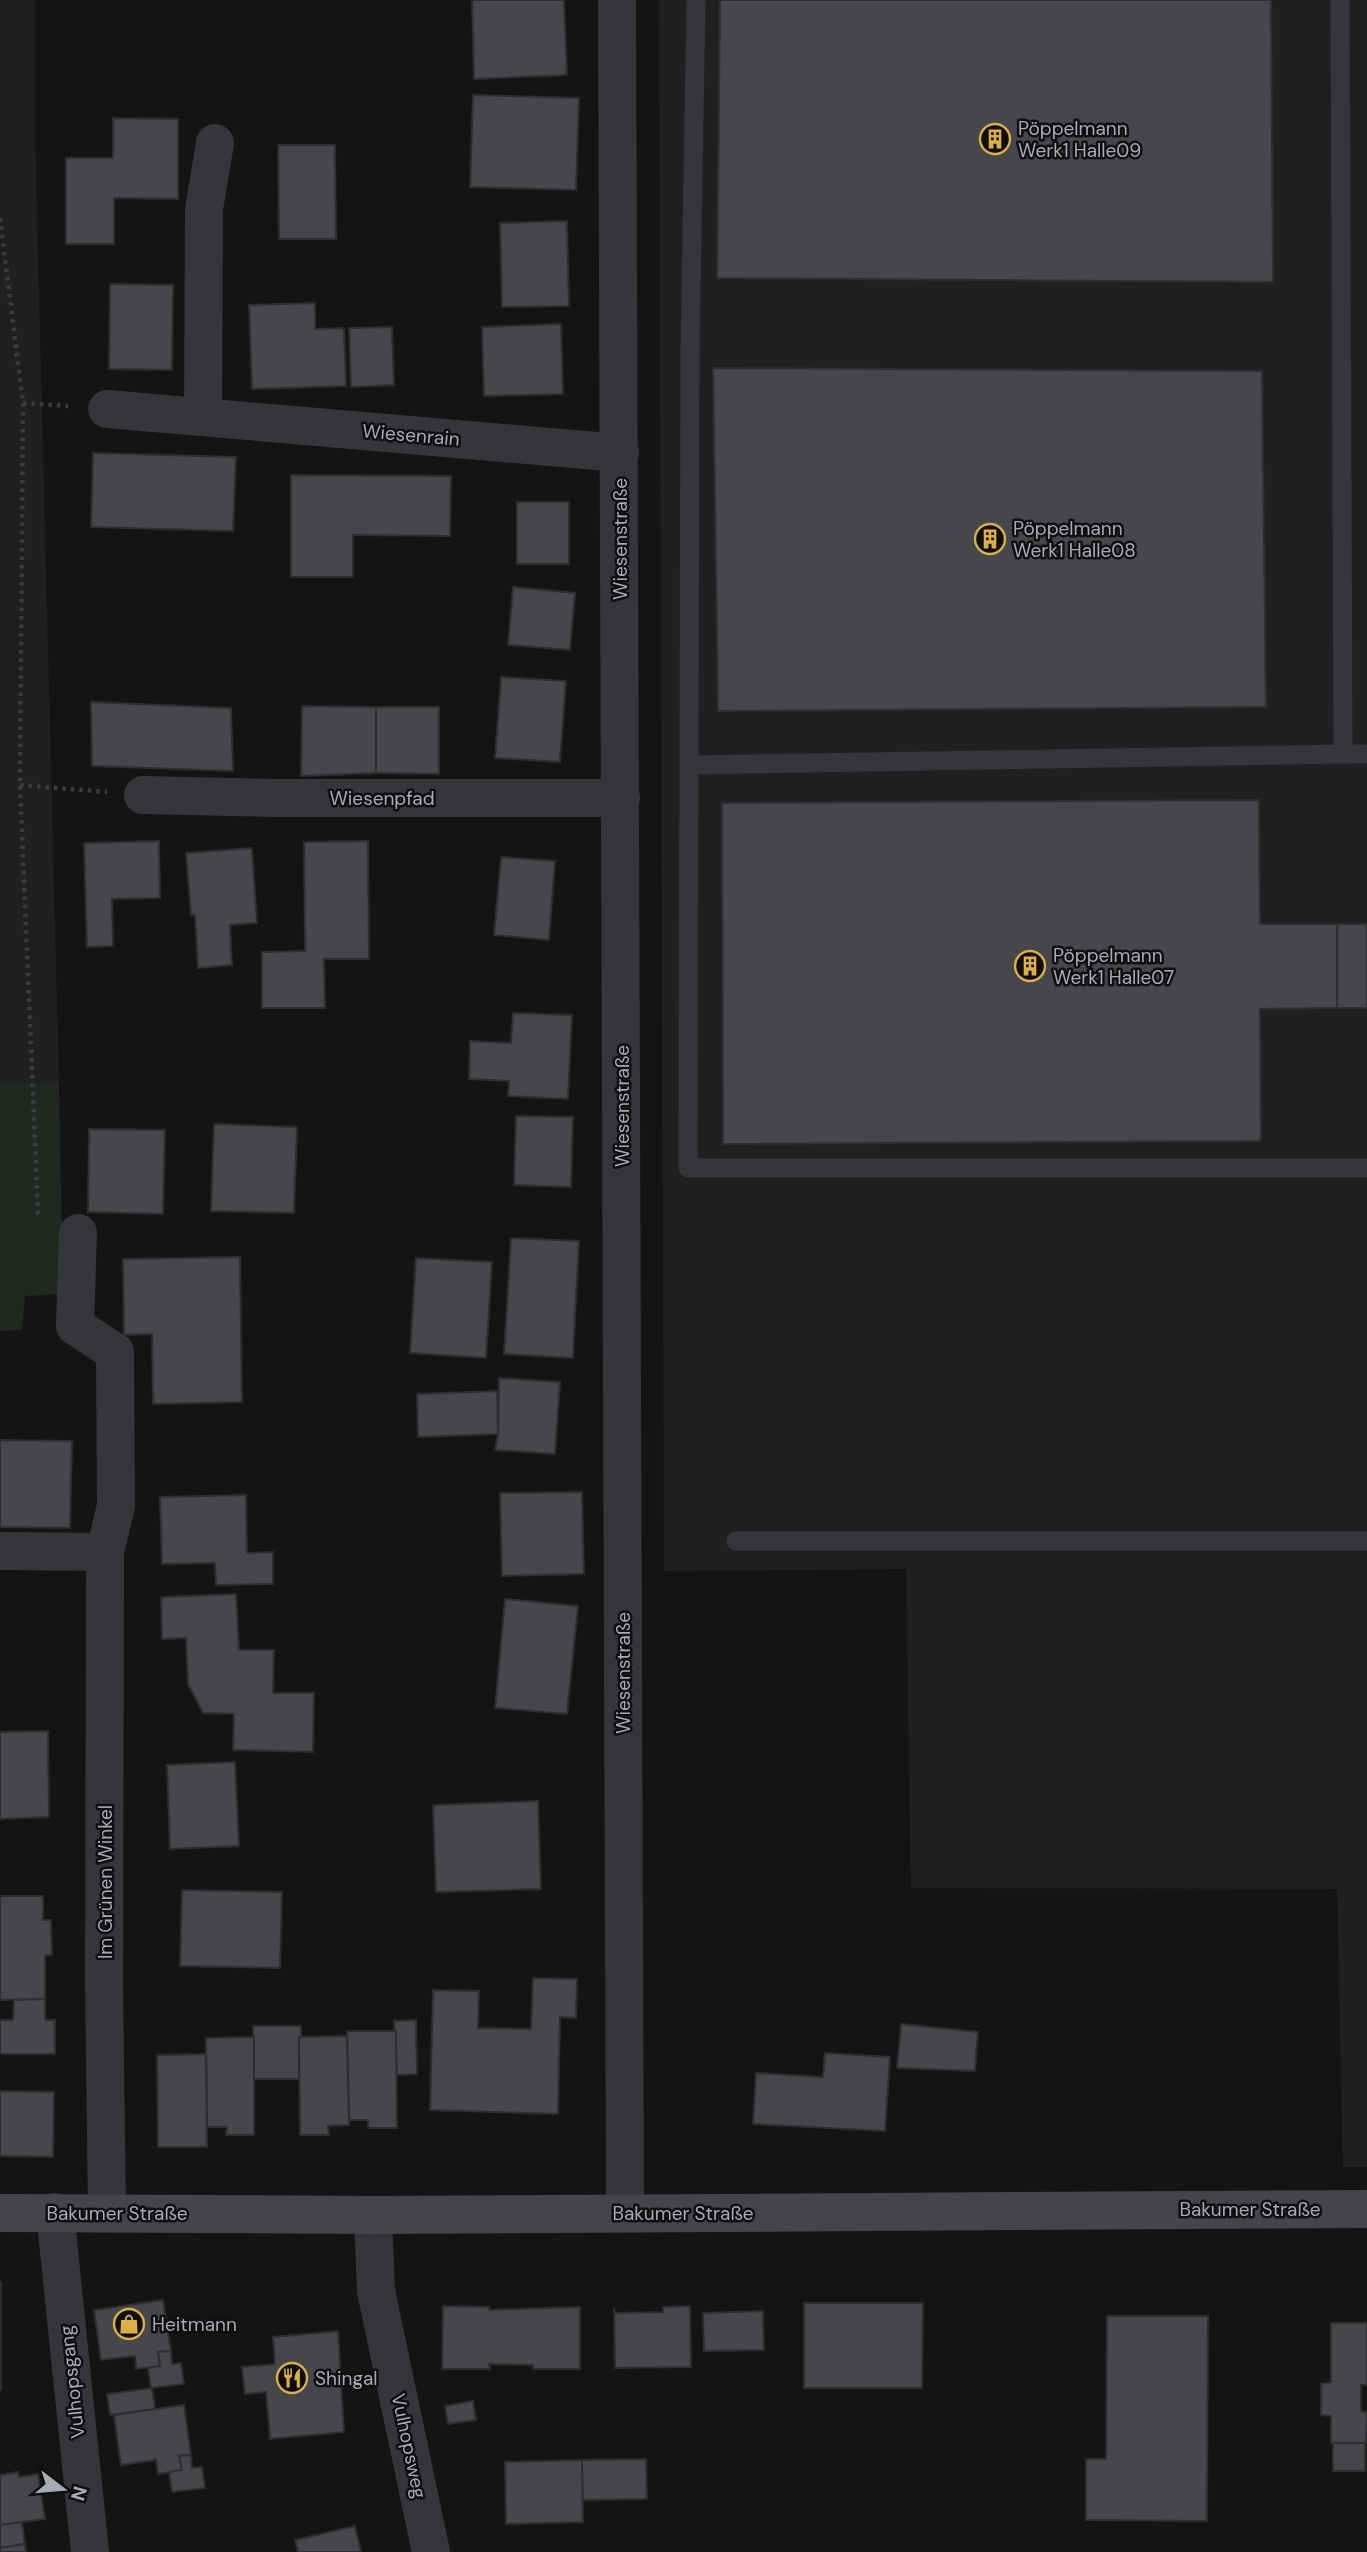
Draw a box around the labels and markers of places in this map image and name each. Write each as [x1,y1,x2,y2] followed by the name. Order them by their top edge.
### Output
[1018,116,1141,163] place label: Pöppelmann Werk1 Halle09
[978,122,1012,156] building icon: Pöppelmann Werk1 Halle09
[1013,516,1136,563] place label: Pöppelmann Werk1 Halle08
[973,522,1007,556] building icon: Pöppelmann Werk1 Halle08
[1053,943,1174,990] place label: Pöppelmann Werk1 Halle07
[1013,949,1047,983] building icon: Pöppelmann Werk1 Halle07
[112,2307,146,2341] shop icon: Heitmann
[152,2312,237,2337] place label: Heitmann
[275,2361,309,2395] restaurant icon: Shingal
[315,2366,378,2391] place label: Shingal

